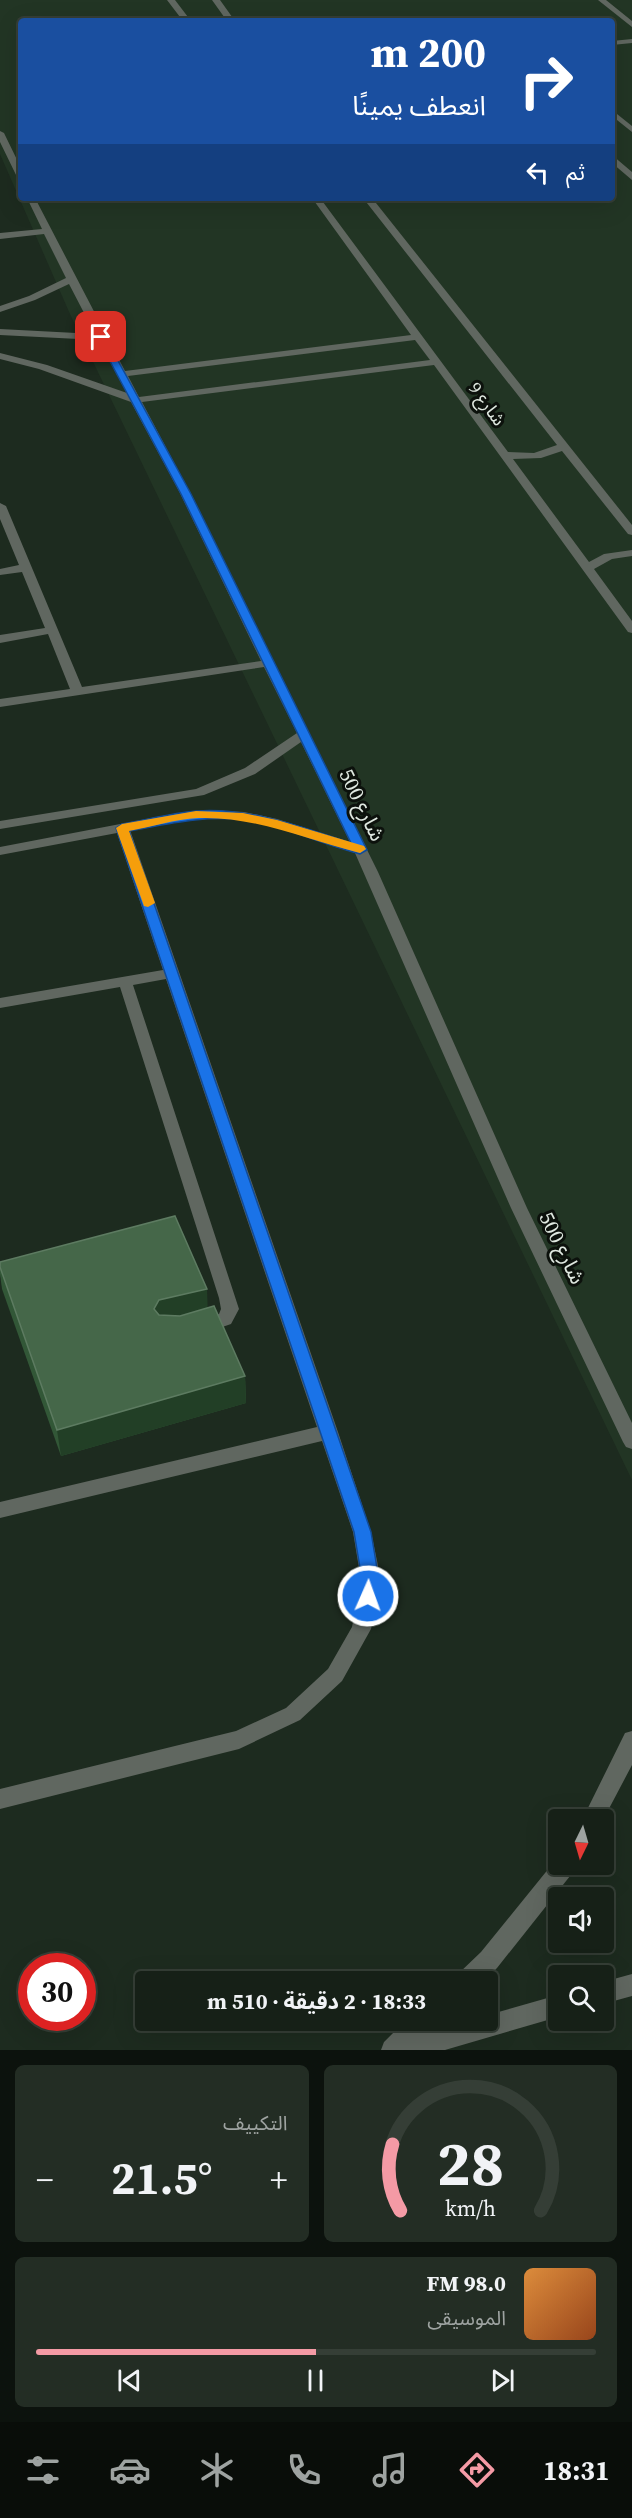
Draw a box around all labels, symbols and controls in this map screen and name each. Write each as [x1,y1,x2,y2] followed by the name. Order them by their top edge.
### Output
[371,23,486,81] text: 200 m
[507,42,585,120] icon: right
[352,87,486,124] text: انعطف يمينًا
[521,156,554,189] icon: left
[566,157,585,187] text: ثم
[75,311,126,362] pin
[84,320,117,353] icon: arrive
[461,377,512,432] street label: شارع 9
[332,764,392,846] street label: شارع 500
[532,1207,592,1289] street label: شارع 500
[336,1564,400,1628] position arrow
[548,1809,614,1875] north arrow
[548,1809,614,2031] map controls
[548,1887,614,1953] button: sound
[18,1953,96,2031] speed limit sign: 30
[548,1965,614,2031] button: search
[207,1986,426,2016] text: 18:33 · 2 دقيقة · 510 m
[223,2109,288,2137] text: التكييف
[436,2120,504,2206] text: 28
[111,2147,212,2209] text: 21.5°
[36,2157,54,2202] text: −
[270,2157,288,2202] text: +
[445,2194,496,2223] text: km/h
[427,2268,506,2298] text: 98.0 FM
[427,2304,506,2332] text: الموسيقى
[113,2364,146,2397] icon: previous
[299,2364,332,2397] icon: pause
[486,2364,519,2397] icon: next
[22,2449,64,2491] icon: filters
[109,2449,151,2491] icon: car
[196,2449,238,2491] icon: climate
[283,2449,325,2491] icon: phone
[369,2449,411,2491] icon: music
[456,2449,498,2491] icon: directions
[543,2452,610,2489] text: 18:31

